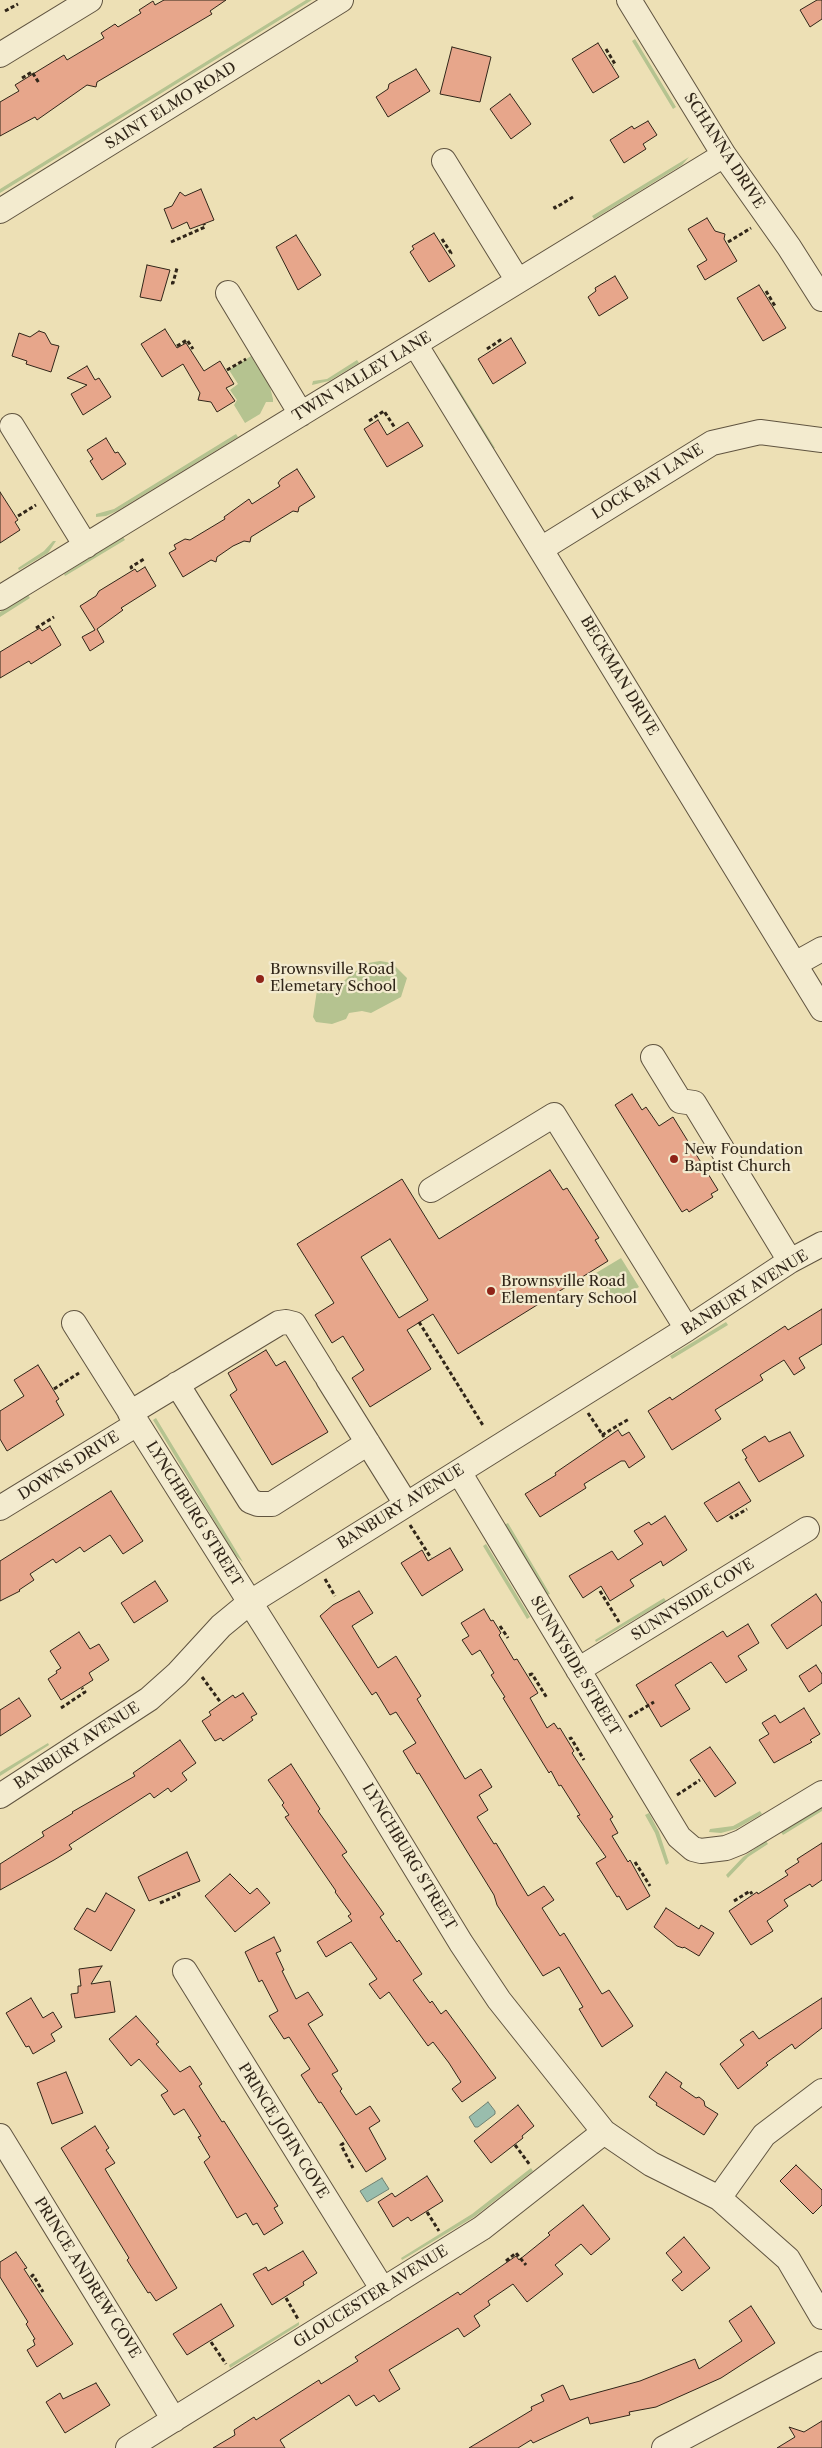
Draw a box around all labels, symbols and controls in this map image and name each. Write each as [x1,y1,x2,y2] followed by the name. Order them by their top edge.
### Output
[102,58,240,154] street label: SAINT ELMO ROAD
[680,90,768,212] street label: SCHANNA DRIVE
[289,328,435,426] street label: TWIN VALLEY LANE
[589,440,707,524] street label: LOCK BAY LANE
[576,613,662,739] street label: BECKMAN DRIVE
[270,961,397,996] place label: Brownsville Road Elemetary School
[254,973,266,985] marker: Brownsville Road Elemetary School
[684,1141,803,1176] place label: New Foundation Baptist Church
[668,1153,680,1165] marker: New Foundation Baptist Church
[678,1247,812,1339] street label: BANBURY AVENUE
[501,1273,637,1308] place label: Brownsville Road Elementary School
[485,1285,497,1297] marker: Brownsville Road Elementary School
[15,1428,123,1504] street label: DOWNS DRIVE
[142,1438,246,1590] street label: LYNCHBURG STREET
[334,1461,468,1553] street label: BANBURY AVENUE
[628,1555,758,1645] street label: SUNNYSIDE COVE
[526,1593,624,1739] street label: SUNNYSIDE STREET
[11,1699,143,1793] street label: BANBURY AVENUE
[358,1780,460,1934] street label: LYNCHBURG STREET
[234,2060,332,2202] street label: PRINCE JOHN COVE
[30,2194,144,2362] street label: PRINCE ANDREW COVE
[291,2242,451,2352] street label: GLOUCESTER AVENUE

